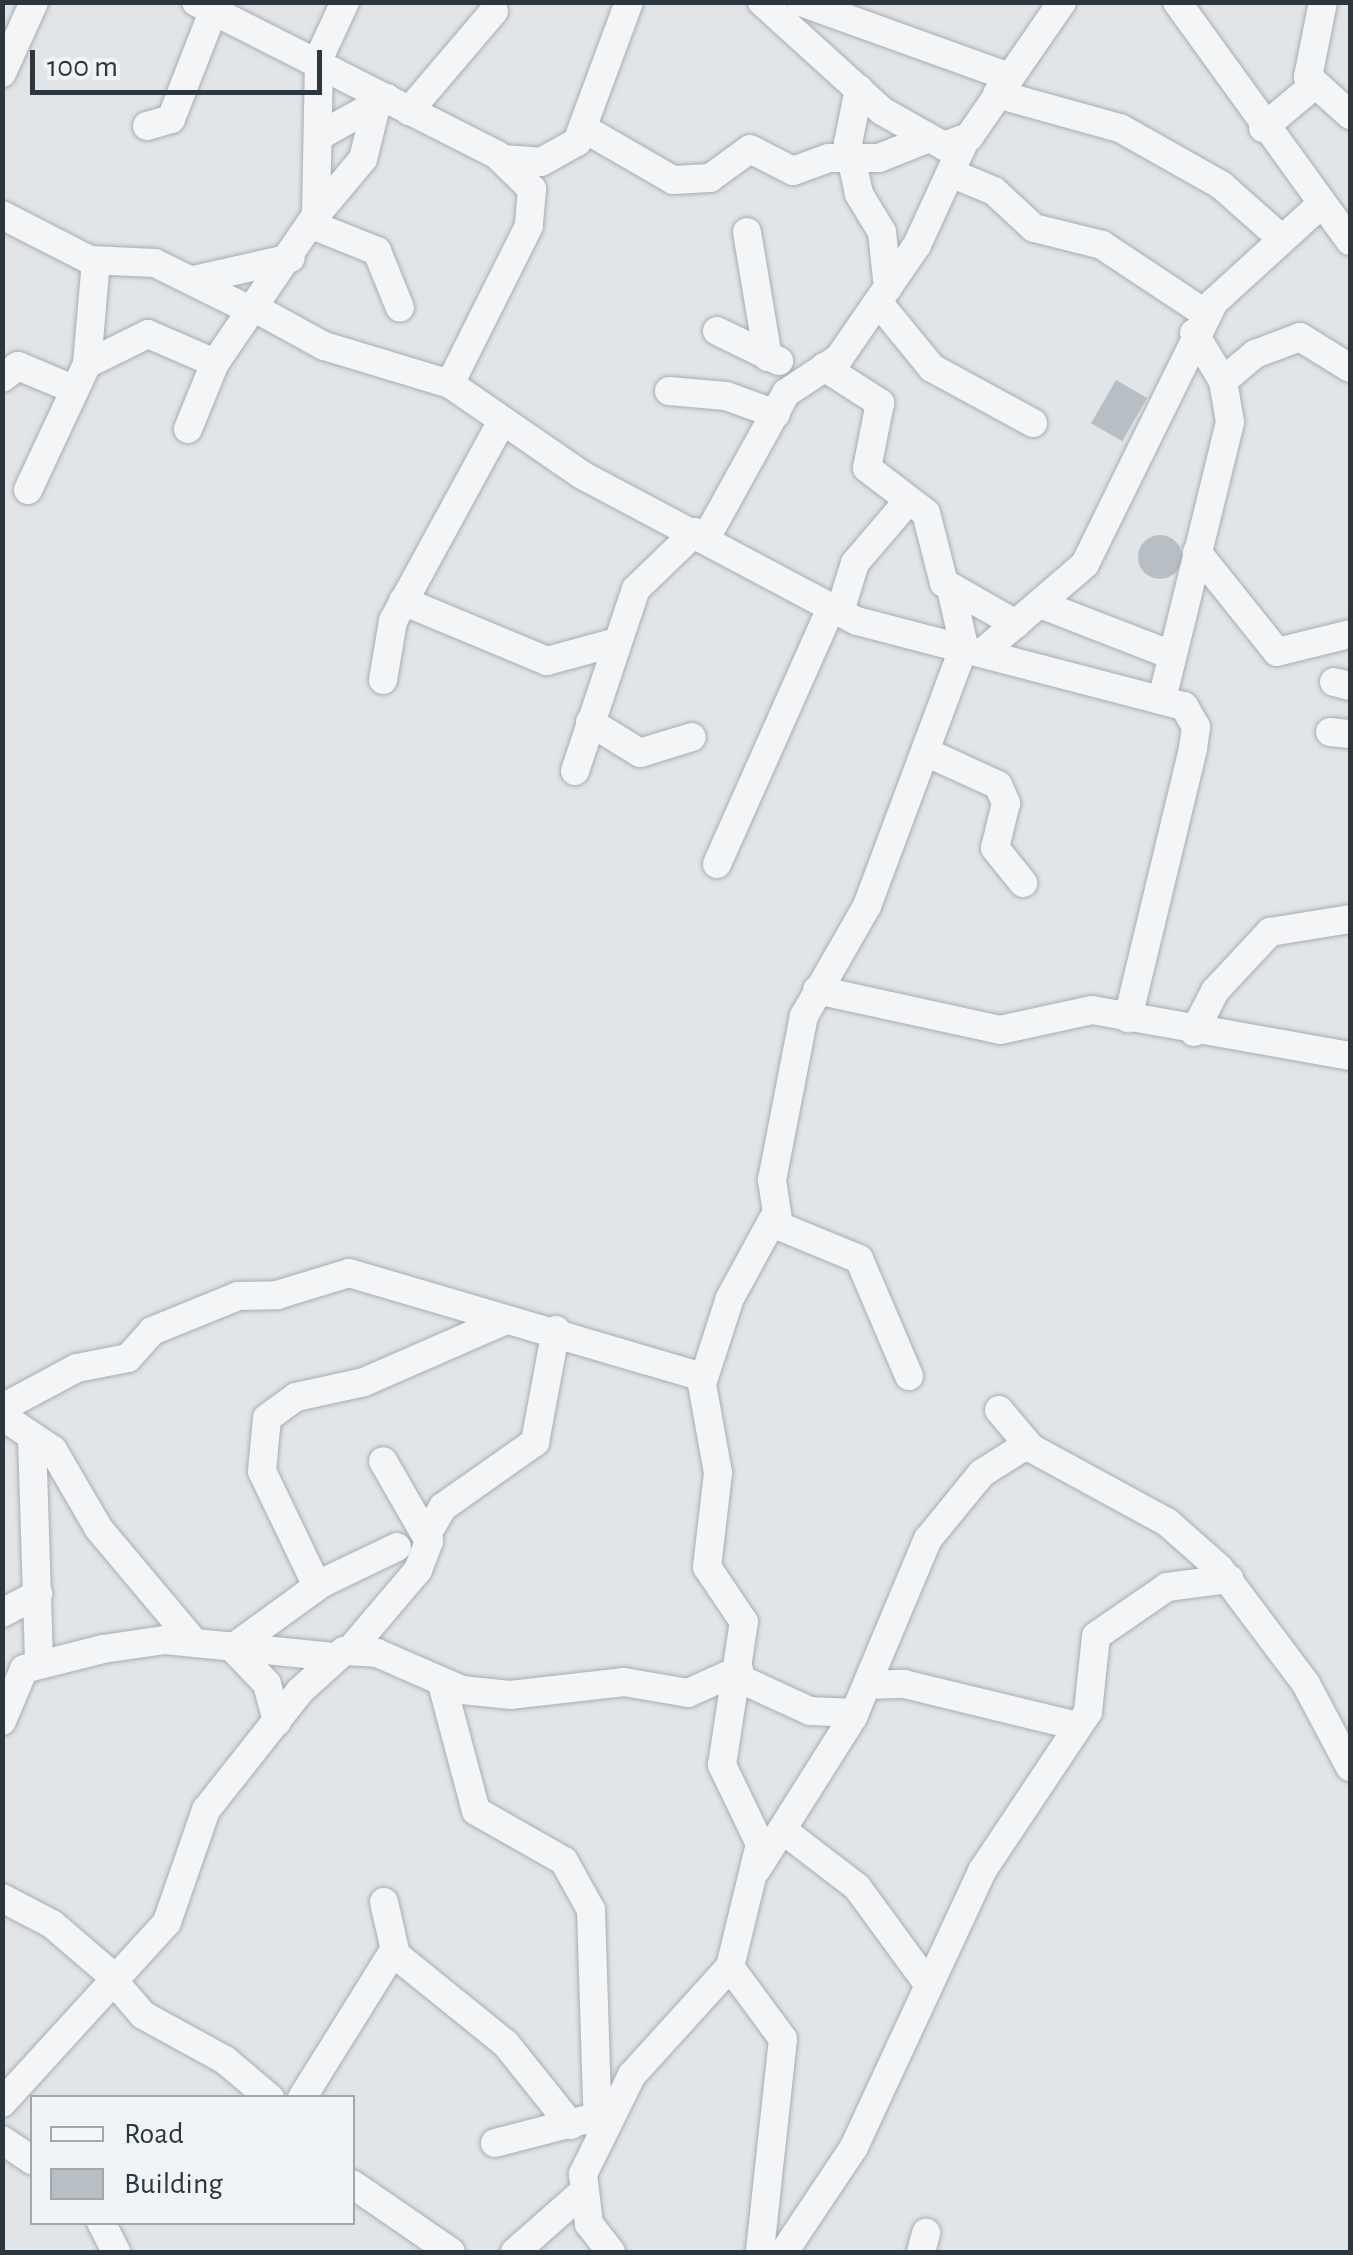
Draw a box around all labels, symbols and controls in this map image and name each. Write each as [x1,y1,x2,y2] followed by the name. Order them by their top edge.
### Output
[35,30,328,92] scale bar
[47,52,118,82] text: 100 m
[30,2095,355,2225] legend
[124,2119,184,2149] text: Road
[124,2169,223,2199] text: Building

